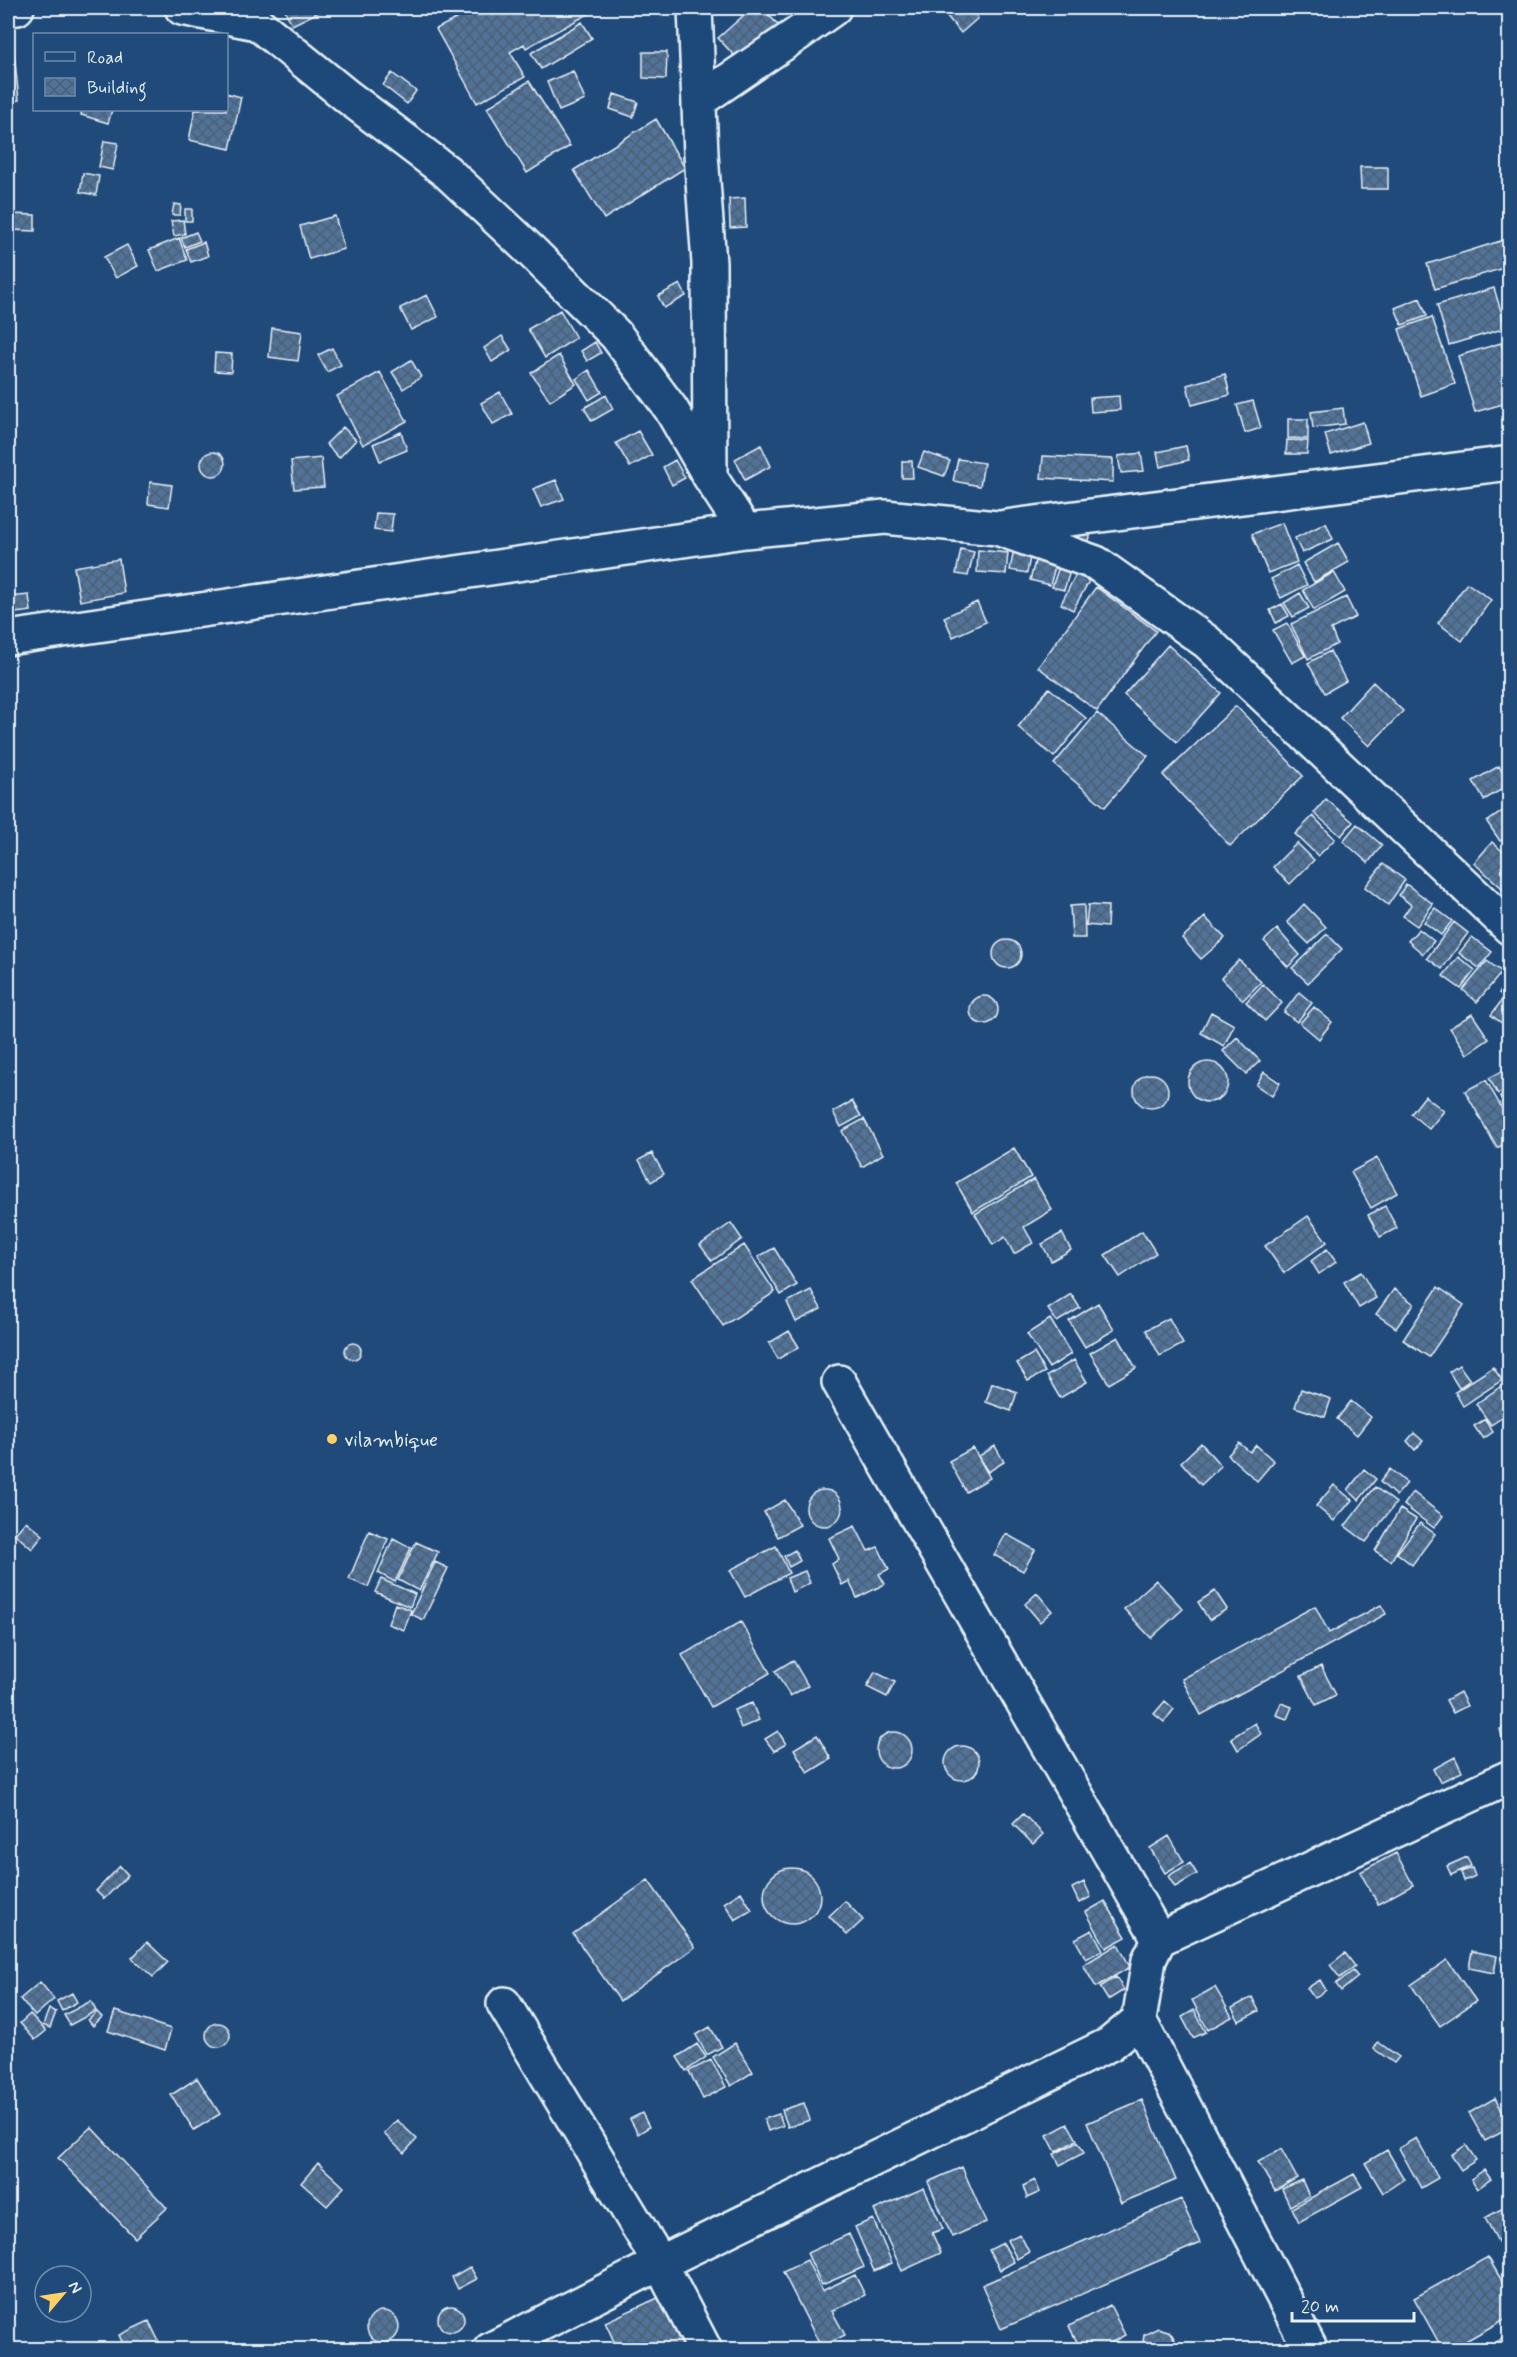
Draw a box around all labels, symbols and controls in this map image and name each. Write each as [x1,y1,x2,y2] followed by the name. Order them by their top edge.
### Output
[33,33,228,111] legend
[87,46,123,70] text: Road
[87,76,147,102] text: Building
[344,1427,438,1454] place label: vilambique
[325,1432,339,1446] marker: vilambique
[33,2264,93,2324] north arrow
[63,2278,87,2297] text: N
[1292,2285,1414,2323] scale bar
[1301,2295,1339,2319] text: 20 m

